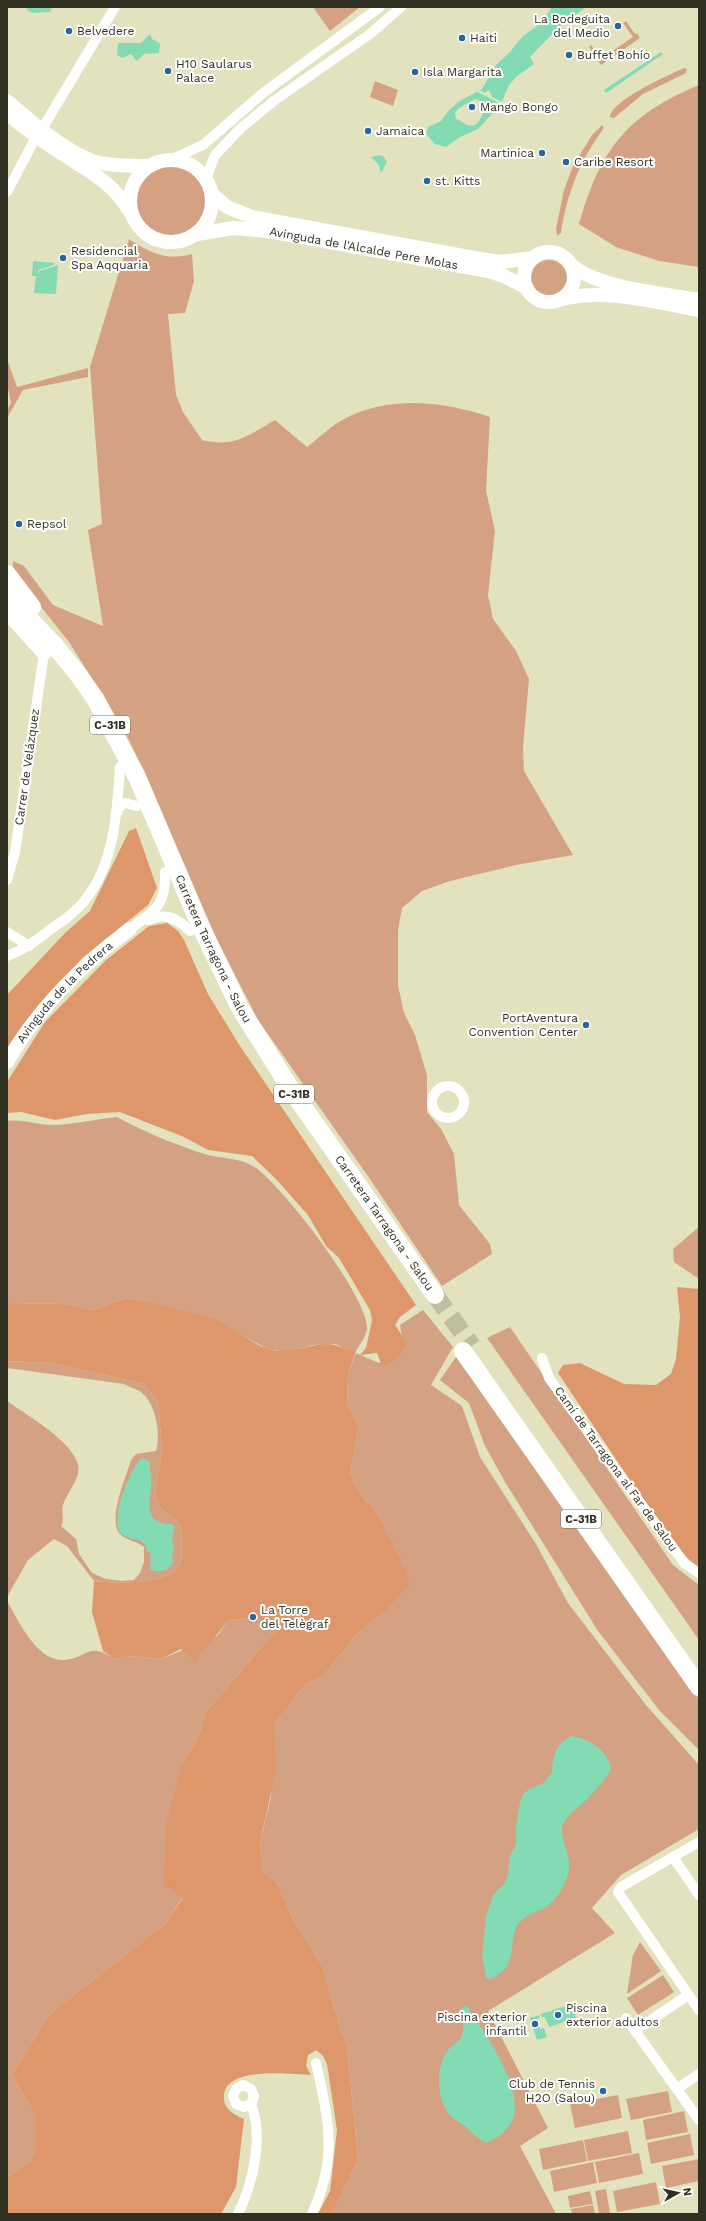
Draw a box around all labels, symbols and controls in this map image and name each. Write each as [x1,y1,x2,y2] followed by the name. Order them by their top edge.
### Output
[534,12,610,40] place label: La Bodeguita del Medio
[613,21,623,31] marker: La Bodeguita del Medio
[77,24,135,38] place label: Belvedere
[64,26,74,36] marker: Belvedere
[470,31,497,45] place label: Haiti
[457,33,467,43] marker: Haiti
[577,48,650,62] place label: Buffet Bohío
[564,50,574,60] marker: Buffet Bohío
[176,57,252,85] place label: H10 Saularus Palace
[423,65,502,79] place label: Isla Margarita
[163,66,173,76] marker: H10 Saularus Palace
[410,67,420,77] marker: Isla Margarita
[480,100,558,114] place label: Mango Bongo
[467,102,477,112] marker: Mango Bongo
[376,124,425,138] place label: Jamaica
[363,126,373,136] marker: Jamaica
[480,146,534,160] place label: Martinica
[537,148,547,158] marker: Martinica
[574,155,653,169] place label: Caribe Resort
[561,157,571,167] marker: Caribe Resort
[435,174,480,188] place label: st. Kitts
[422,176,432,186] marker: st. Kitts
[268,224,459,272] street label: Avinguda de l'Alcalde Pere Molas
[71,244,148,272] place label: Residencial Spa Aqquaria
[58,253,68,263] marker: Residencial Spa Aqquaria
[27,517,67,531] place label: Repsol
[14,519,24,529] marker: Repsol
[12,708,42,826] street label: Carrer de Velázquez
[90,716,130,734] road number: C-31B
[172,872,254,1025] street label: Carretera Tarragona - Salou
[14,938,115,1046] street label: Avinguda de la Pedrera
[468,1011,578,1039] place label: PortAventura Convention Center
[581,1020,591,1030] marker: PortAventura Convention Center
[274,1085,314,1103] road number: C-31B
[332,1152,437,1293] street label: Carretera Tarragona - Salou
[551,1384,681,1554] street label: Camí de Tarragona al Far de Salou
[561,1510,601,1528] road number: C-31B
[261,1603,329,1631] place label: La Torre del Telègraf
[248,1612,258,1622] marker: La Torre del Telègraf
[566,2001,659,2029] place label: Piscina exterior adultos
[437,2010,527,2038] place label: Piscina exterior infantil
[553,2010,563,2020] marker: Piscina exterior adultos
[530,2019,540,2029] marker: Piscina exterior infantil
[509,2077,595,2105] place label: Club de Tennis H2O (Salou)
[598,2086,608,2096] marker: Club de Tennis H2O (Salou)
[658,2173,698,2213] north arrow
[680,2187,694,2197] text: N

